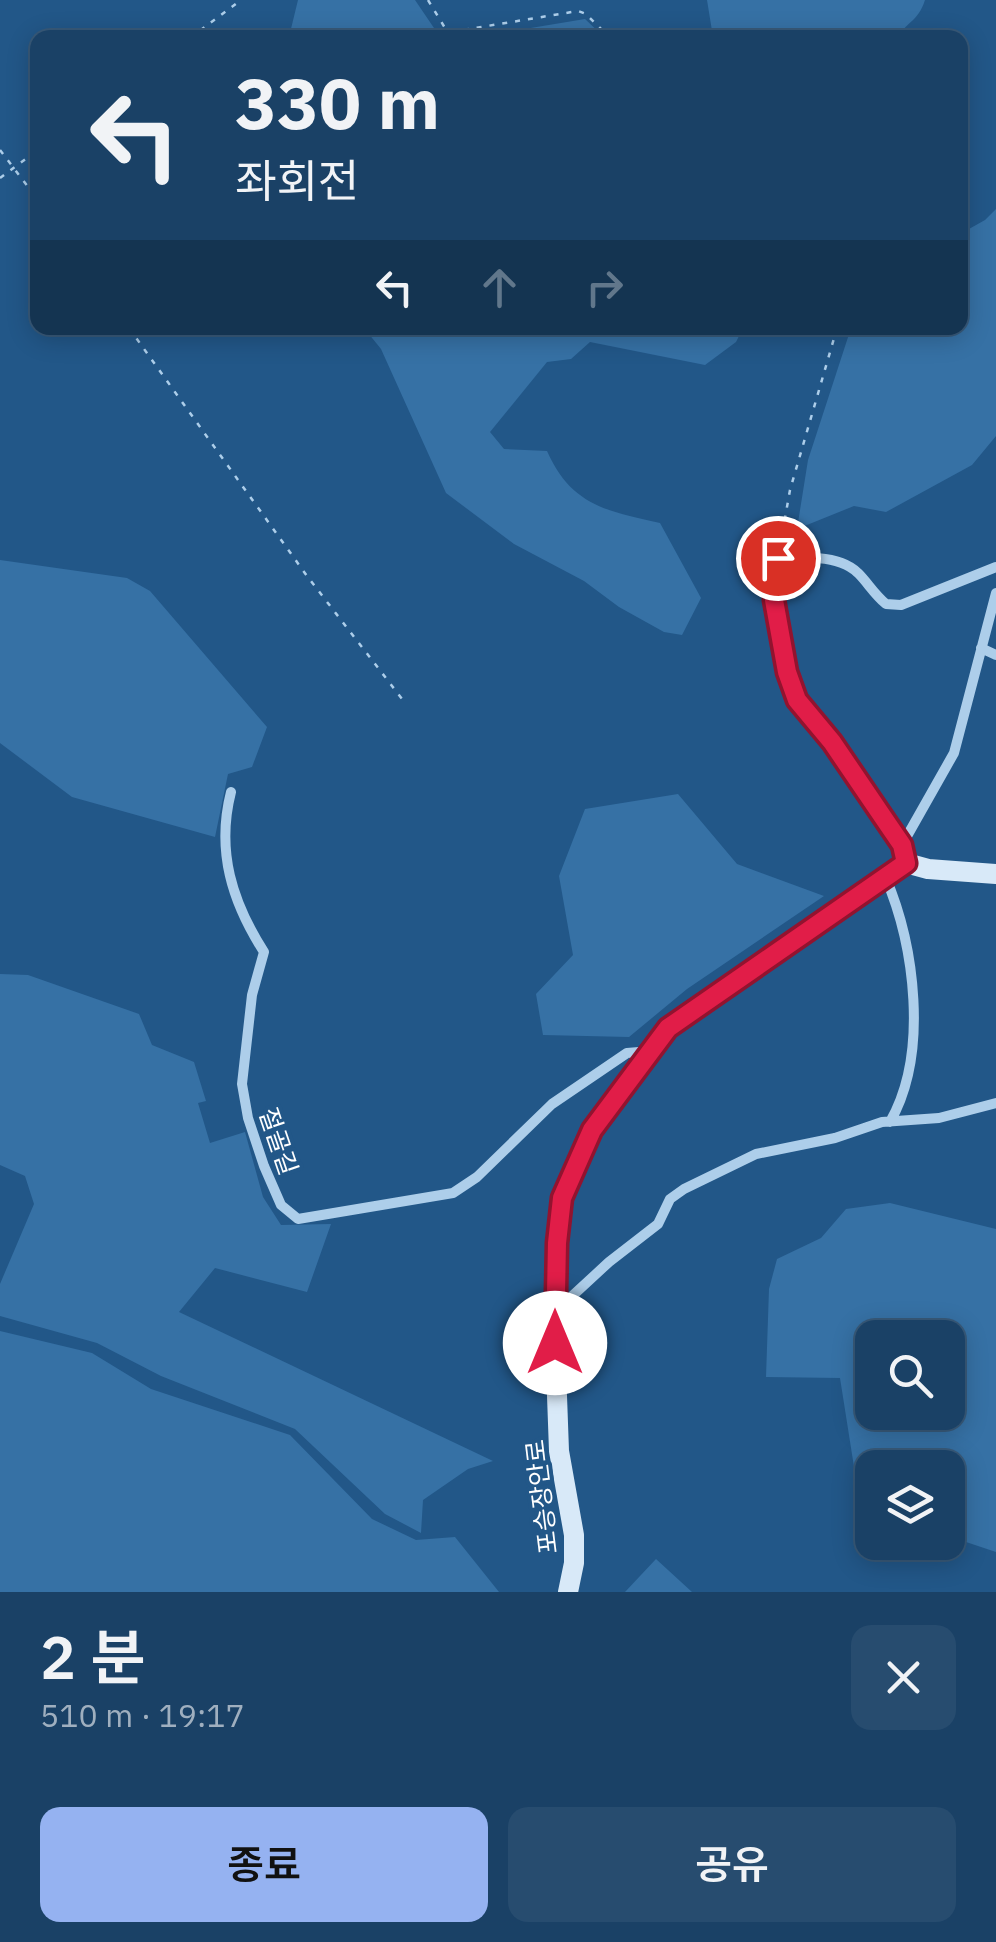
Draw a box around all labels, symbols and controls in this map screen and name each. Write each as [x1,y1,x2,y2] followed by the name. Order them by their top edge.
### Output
[235,57,440,148] text: 330 m
[70,70,200,200] icon: left
[235,151,359,209] text: 좌회전
[367,260,422,315] icon: left
[472,260,527,315] icon: ahead
[577,260,632,315] icon: right
[736,516,821,601] pin
[751,531,806,586] icon: arrive
[252,1103,306,1179] street label: 절골길
[503,1291,607,1395] position arrow
[855,1320,965,1560] map controls
[855,1320,965,1430] button: search
[518,1438,564,1556] street label: 포승장안로
[855,1450,965,1560] button: layers
[40,1617,145,1696] text: 2 분
[851,1625,956,1730] button: close
[40,1694,245,1736] text: 510 m · 19:17
[40,1807,488,1922] button: 종료
[508,1807,956,1922] button: 공유

